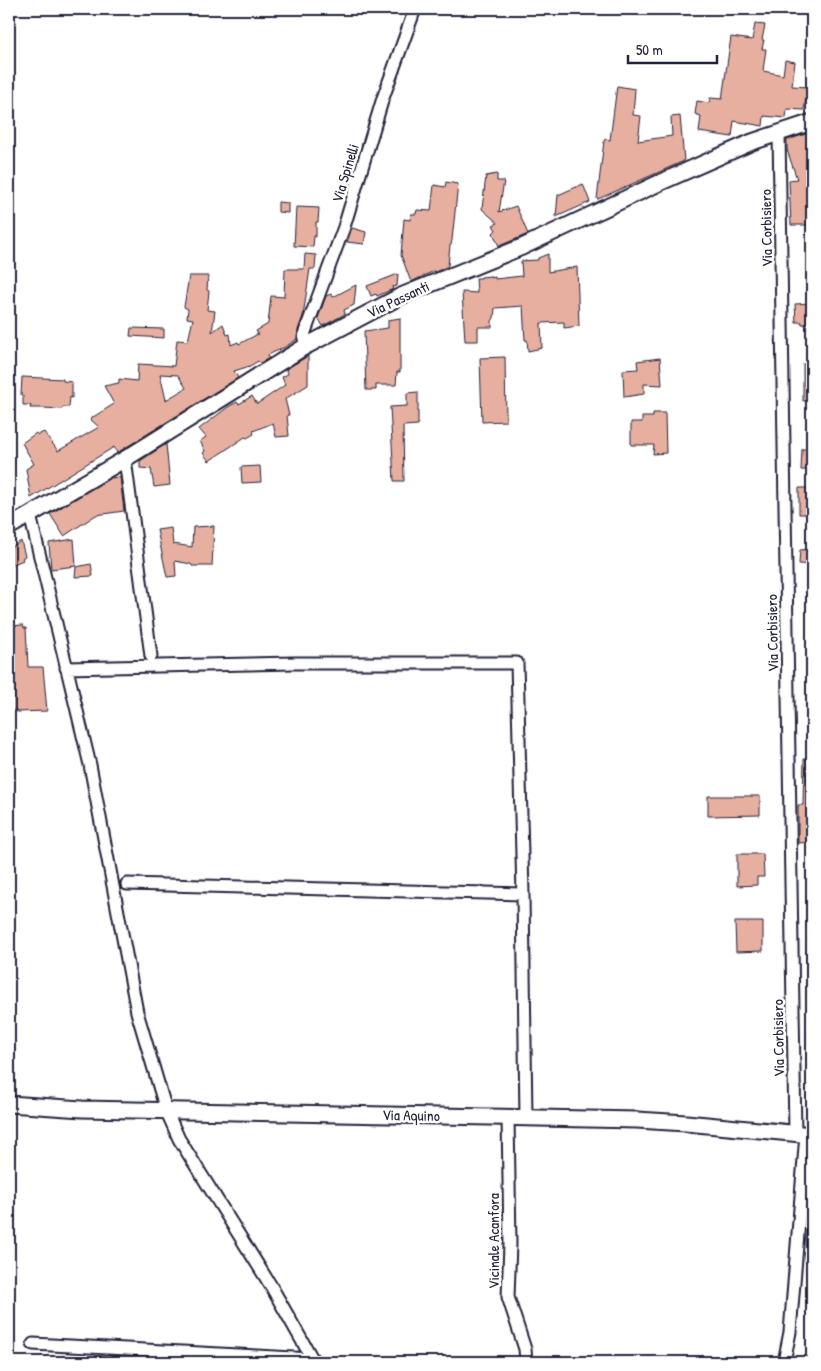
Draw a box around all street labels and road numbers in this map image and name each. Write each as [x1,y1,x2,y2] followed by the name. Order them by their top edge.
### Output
[326,141,364,205] street label: Via Spinelli
[755,189,777,267] street label: Via Corbisiero
[363,275,433,323] street label: Via Passanti
[761,594,783,672] street label: Via Corbisiero
[767,999,789,1077] street label: Via Corbisiero
[382,1104,440,1126] street label: Via Aquino
[483,1193,504,1289] street label: Vicinale Acanfora

